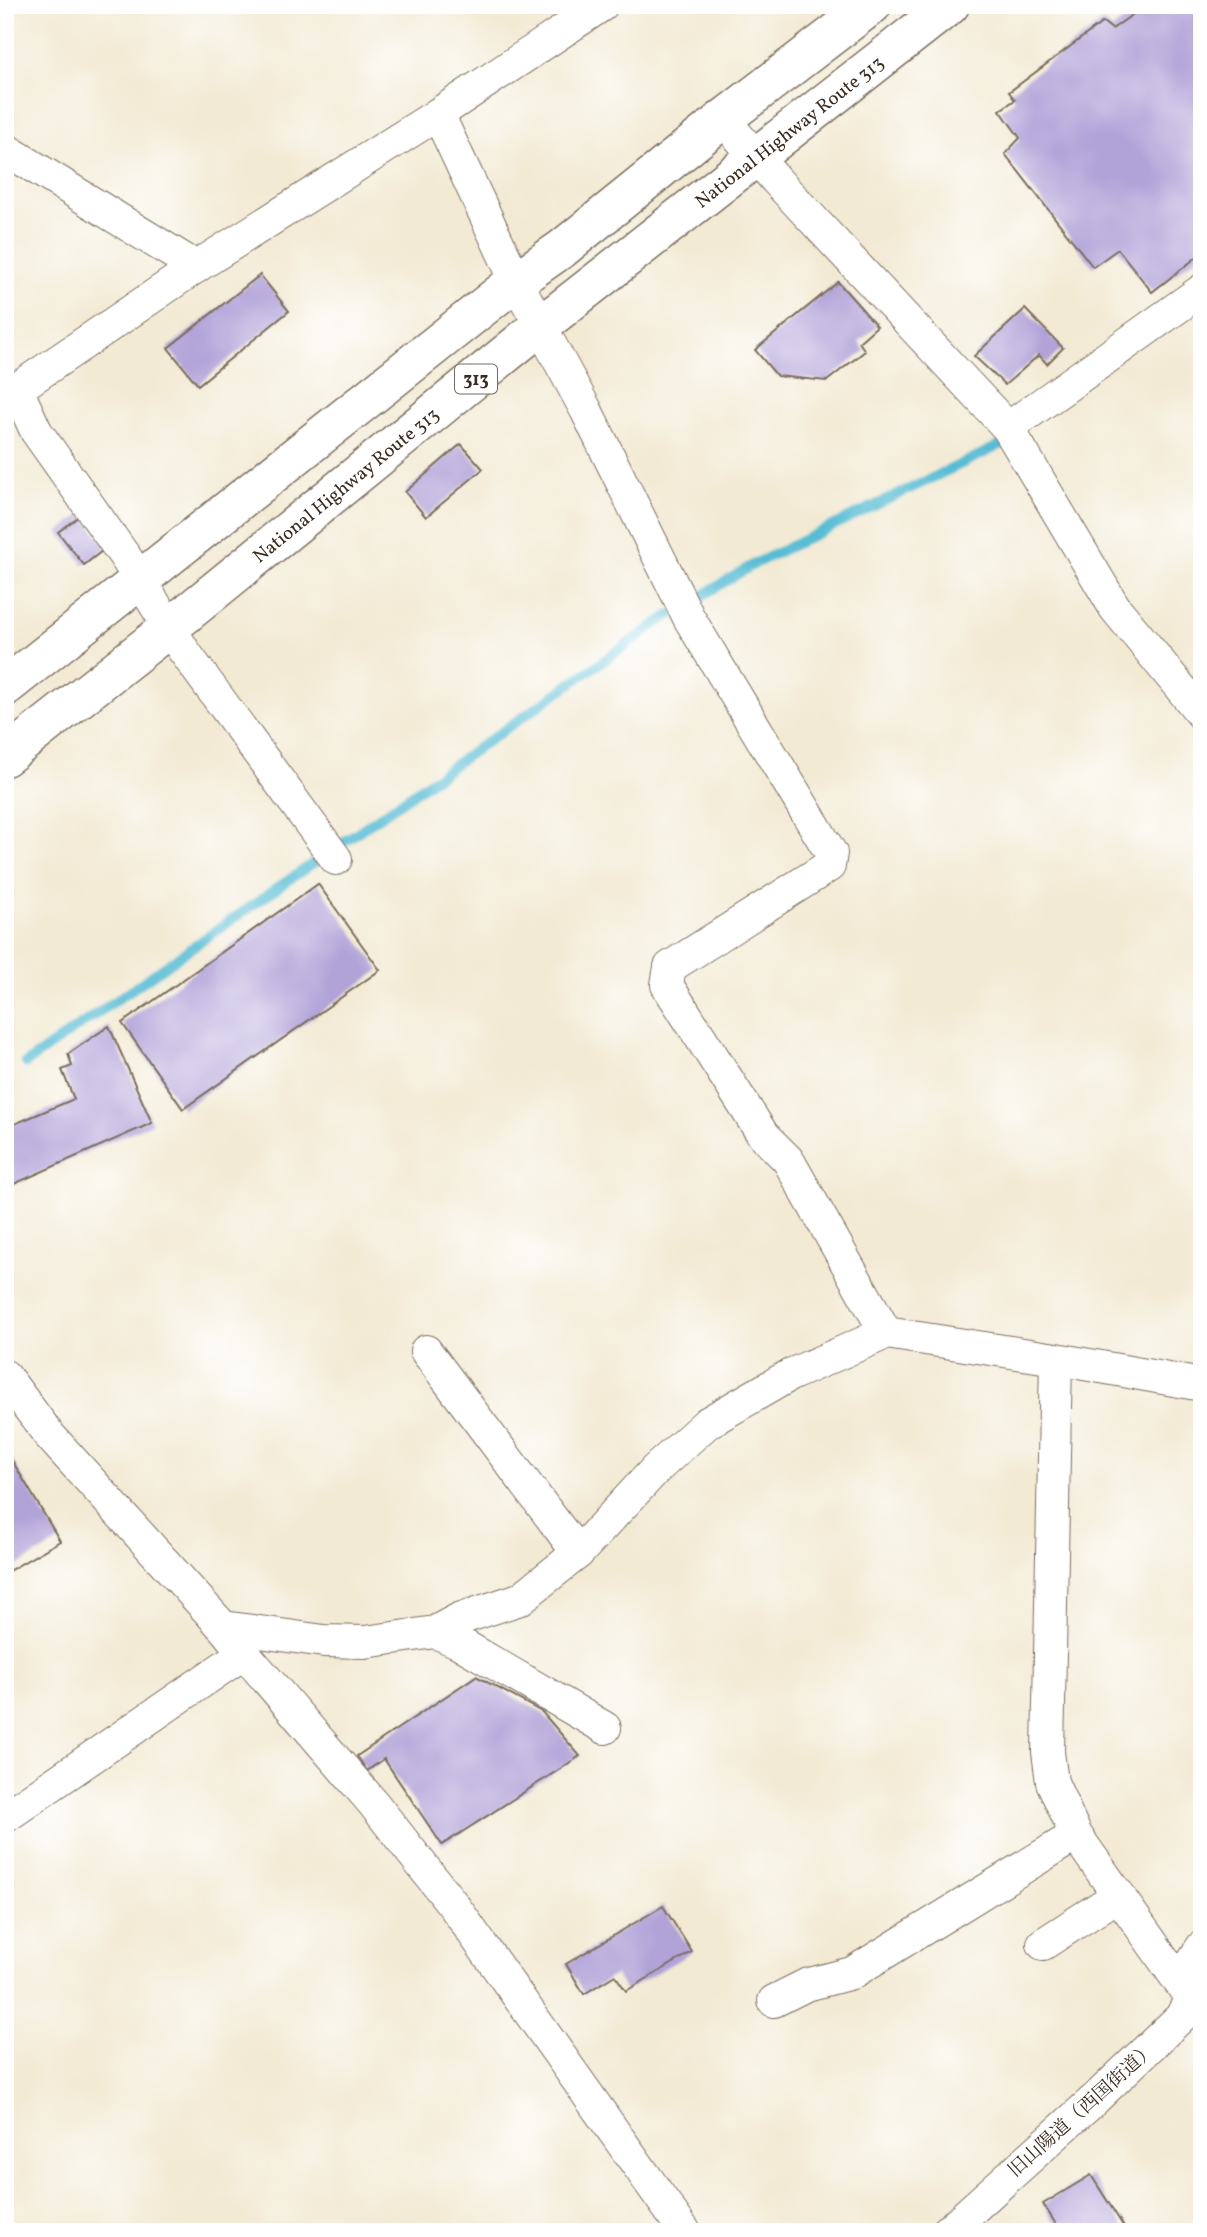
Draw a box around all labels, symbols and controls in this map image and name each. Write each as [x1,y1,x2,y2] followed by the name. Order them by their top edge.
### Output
[690,51,890,215] street label: National Highway Route 313
[455,365,497,394] road number: 313
[248,402,445,570] street label: National Highway Route 313
[1003,2037,1162,2184] street label: 旧山陽道（西国街道）

